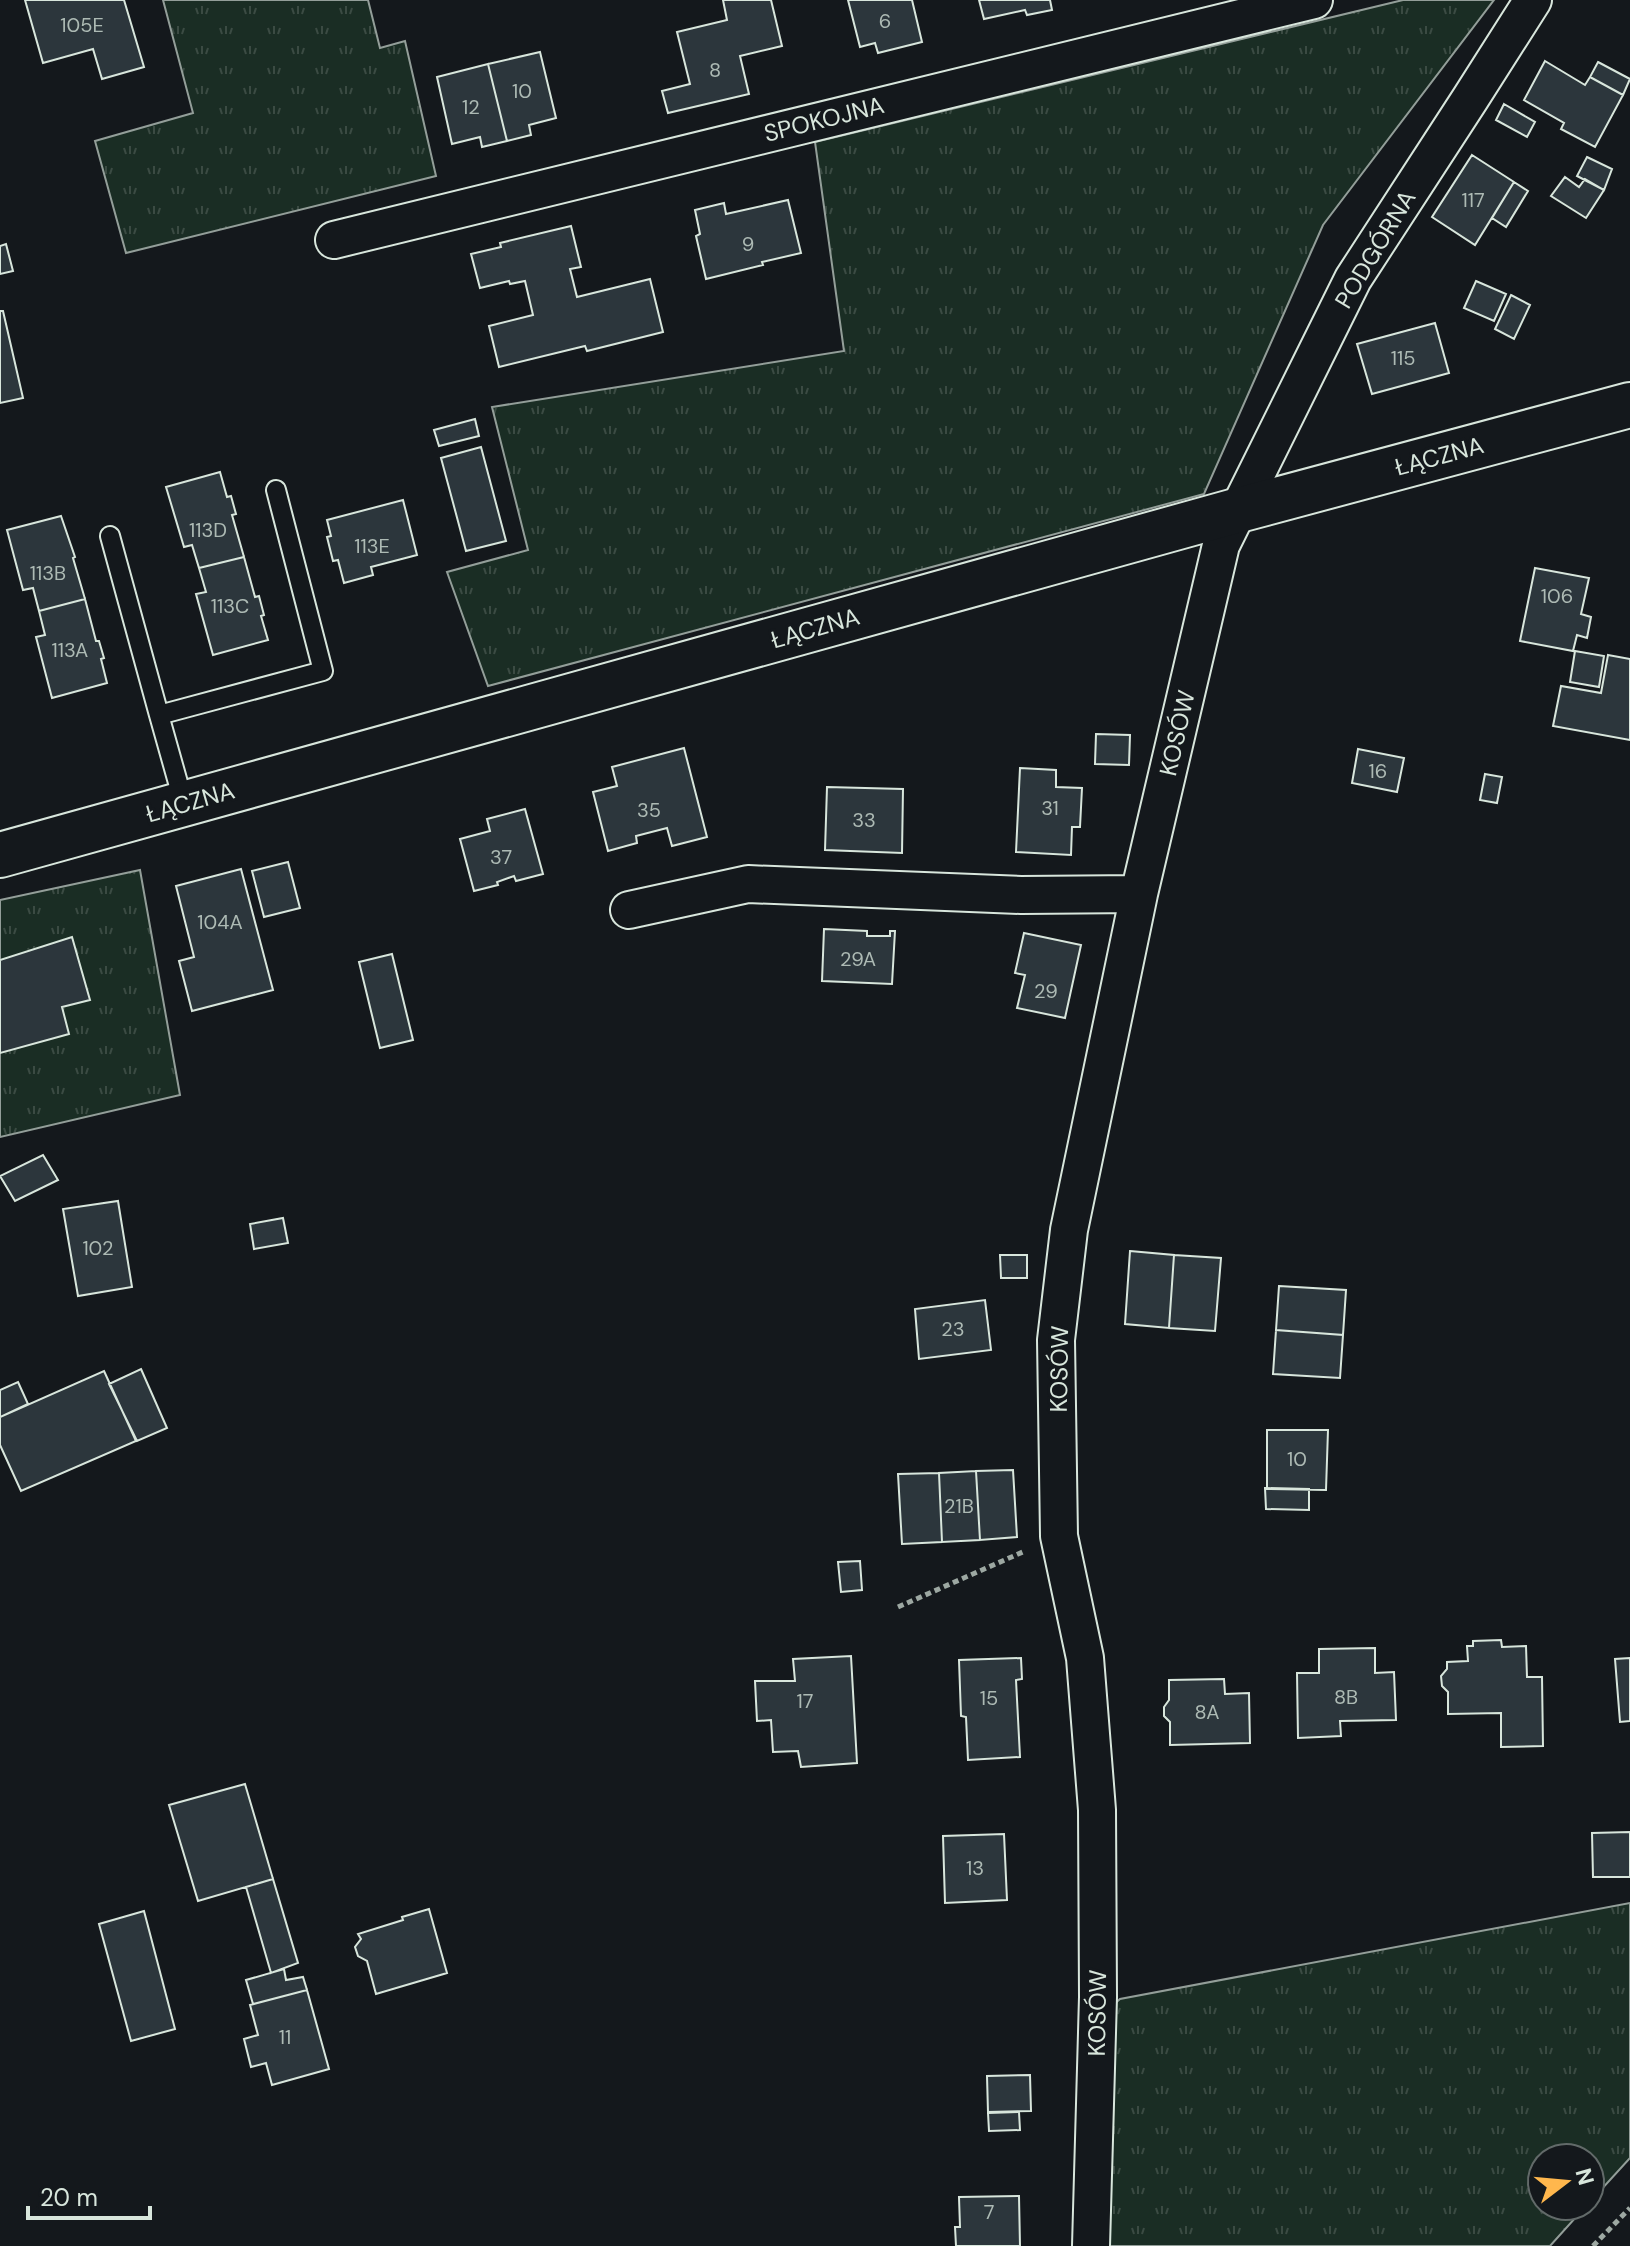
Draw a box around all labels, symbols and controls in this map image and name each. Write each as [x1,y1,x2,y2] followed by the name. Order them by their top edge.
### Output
[879,8,891,34] house number: 6
[60,12,104,38] house number: 105E
[709,57,721,83] house number: 8
[512,78,532,104] house number: 10
[761,89,887,149] street label: SPOKOJNA
[462,94,480,120] house number: 12
[1328,184,1422,314] street label: PODGÓRNA
[1461,187,1485,213] house number: 117
[742,231,754,257] house number: 9
[1391,345,1415,371] house number: 115
[1391,429,1487,483] street label: ŁĄCZNA
[189,517,227,543] house number: 113D
[354,533,390,559] house number: 113E
[30,560,66,586] house number: 113B
[1541,583,1573,609] house number: 106
[211,593,249,619] house number: 113C
[767,601,863,655] street label: ŁĄCZNA
[52,637,88,663] house number: 113A
[1152,687,1202,779] street label: KOSÓW
[1369,758,1387,784] house number: 16
[142,775,238,829] street label: ŁĄCZNA
[1041,795,1059,821] house number: 31
[637,797,661,823] house number: 35
[852,807,876,833] house number: 33
[490,844,512,870] house number: 37
[197,909,243,935] house number: 104A
[840,946,876,972] house number: 29A
[1034,978,1058,1004] house number: 29
[82,1235,114,1261] house number: 102
[941,1316,965,1342] house number: 23
[1043,1325,1075,1413] street label: KOSÓW
[1287,1446,1307,1472] house number: 10
[944,1493,974,1519] house number: 21B
[1334,1684,1358,1710] house number: 8B
[980,1685,998,1711] house number: 15
[797,1688,813,1714] house number: 17
[1195,1699,1219,1725] house number: 8A
[966,1855,984,1881] house number: 13
[1081,1969,1113,2057] street label: KOSÓW
[279,2024,291,2050] house number: 11
[1526,2142,1606,2222] north arrow
[1569,2165,1601,2188] text: N
[28,2170,150,2220] scale bar
[40,2182,98,2213] text: 20 m
[984,2199,994,2225] house number: 7

